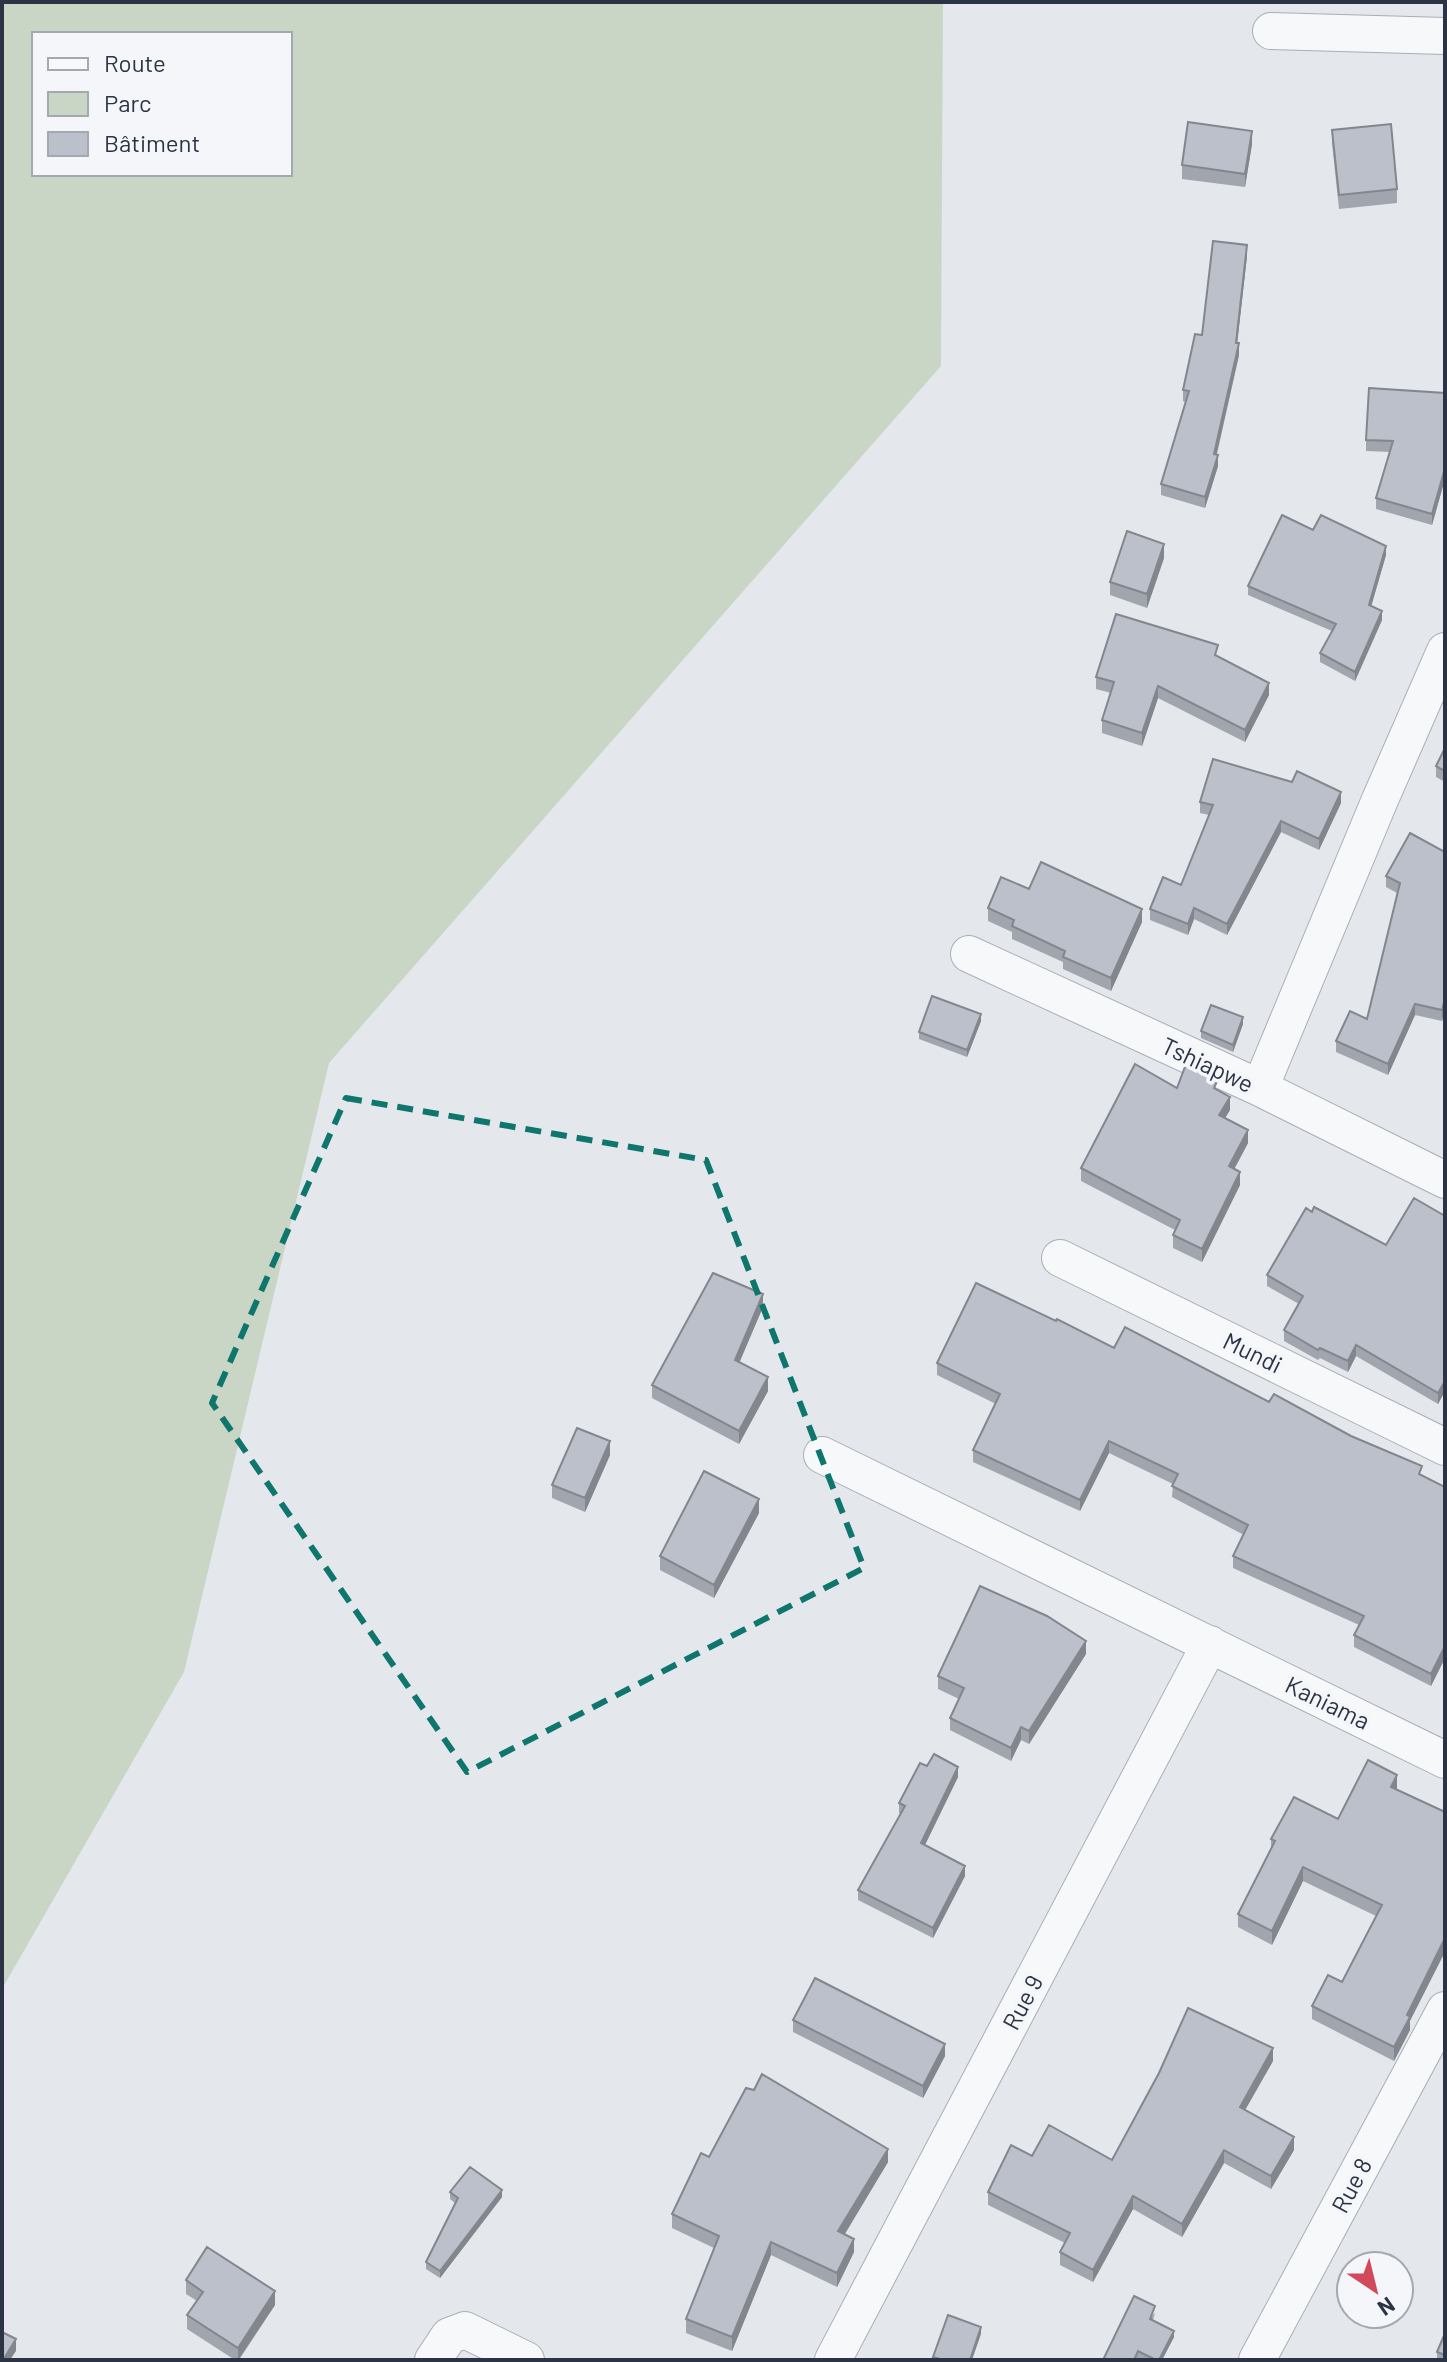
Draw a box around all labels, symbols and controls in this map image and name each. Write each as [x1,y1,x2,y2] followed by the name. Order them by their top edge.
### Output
[32,32,292,176] legend
[104,48,166,77] text: Route
[104,88,152,117] text: Parc
[104,128,200,157] text: Bâtiment
[1157,1030,1259,1098] street label: Tshiapwe
[1219,1325,1287,1379] street label: Mundi
[1281,1669,1375,1735] street label: Kaniama
[996,1970,1048,2034] street label: Rue 9
[1325,2153,1377,2217] street label: Rue 8
[1335,2250,1415,2330] north arrow
[1374,2292,1400,2322] text: N

